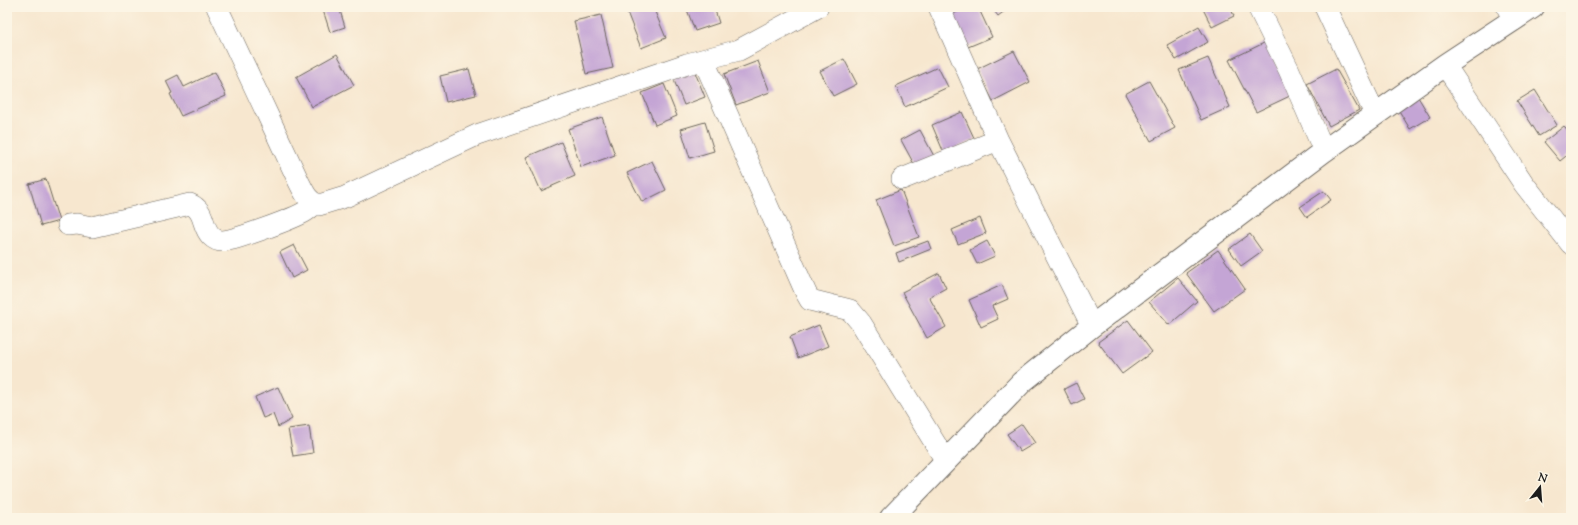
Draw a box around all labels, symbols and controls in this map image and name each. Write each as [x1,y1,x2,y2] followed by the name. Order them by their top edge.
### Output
[1520,467,1560,507] north arrow
[1535,469,1549,487] text: N

